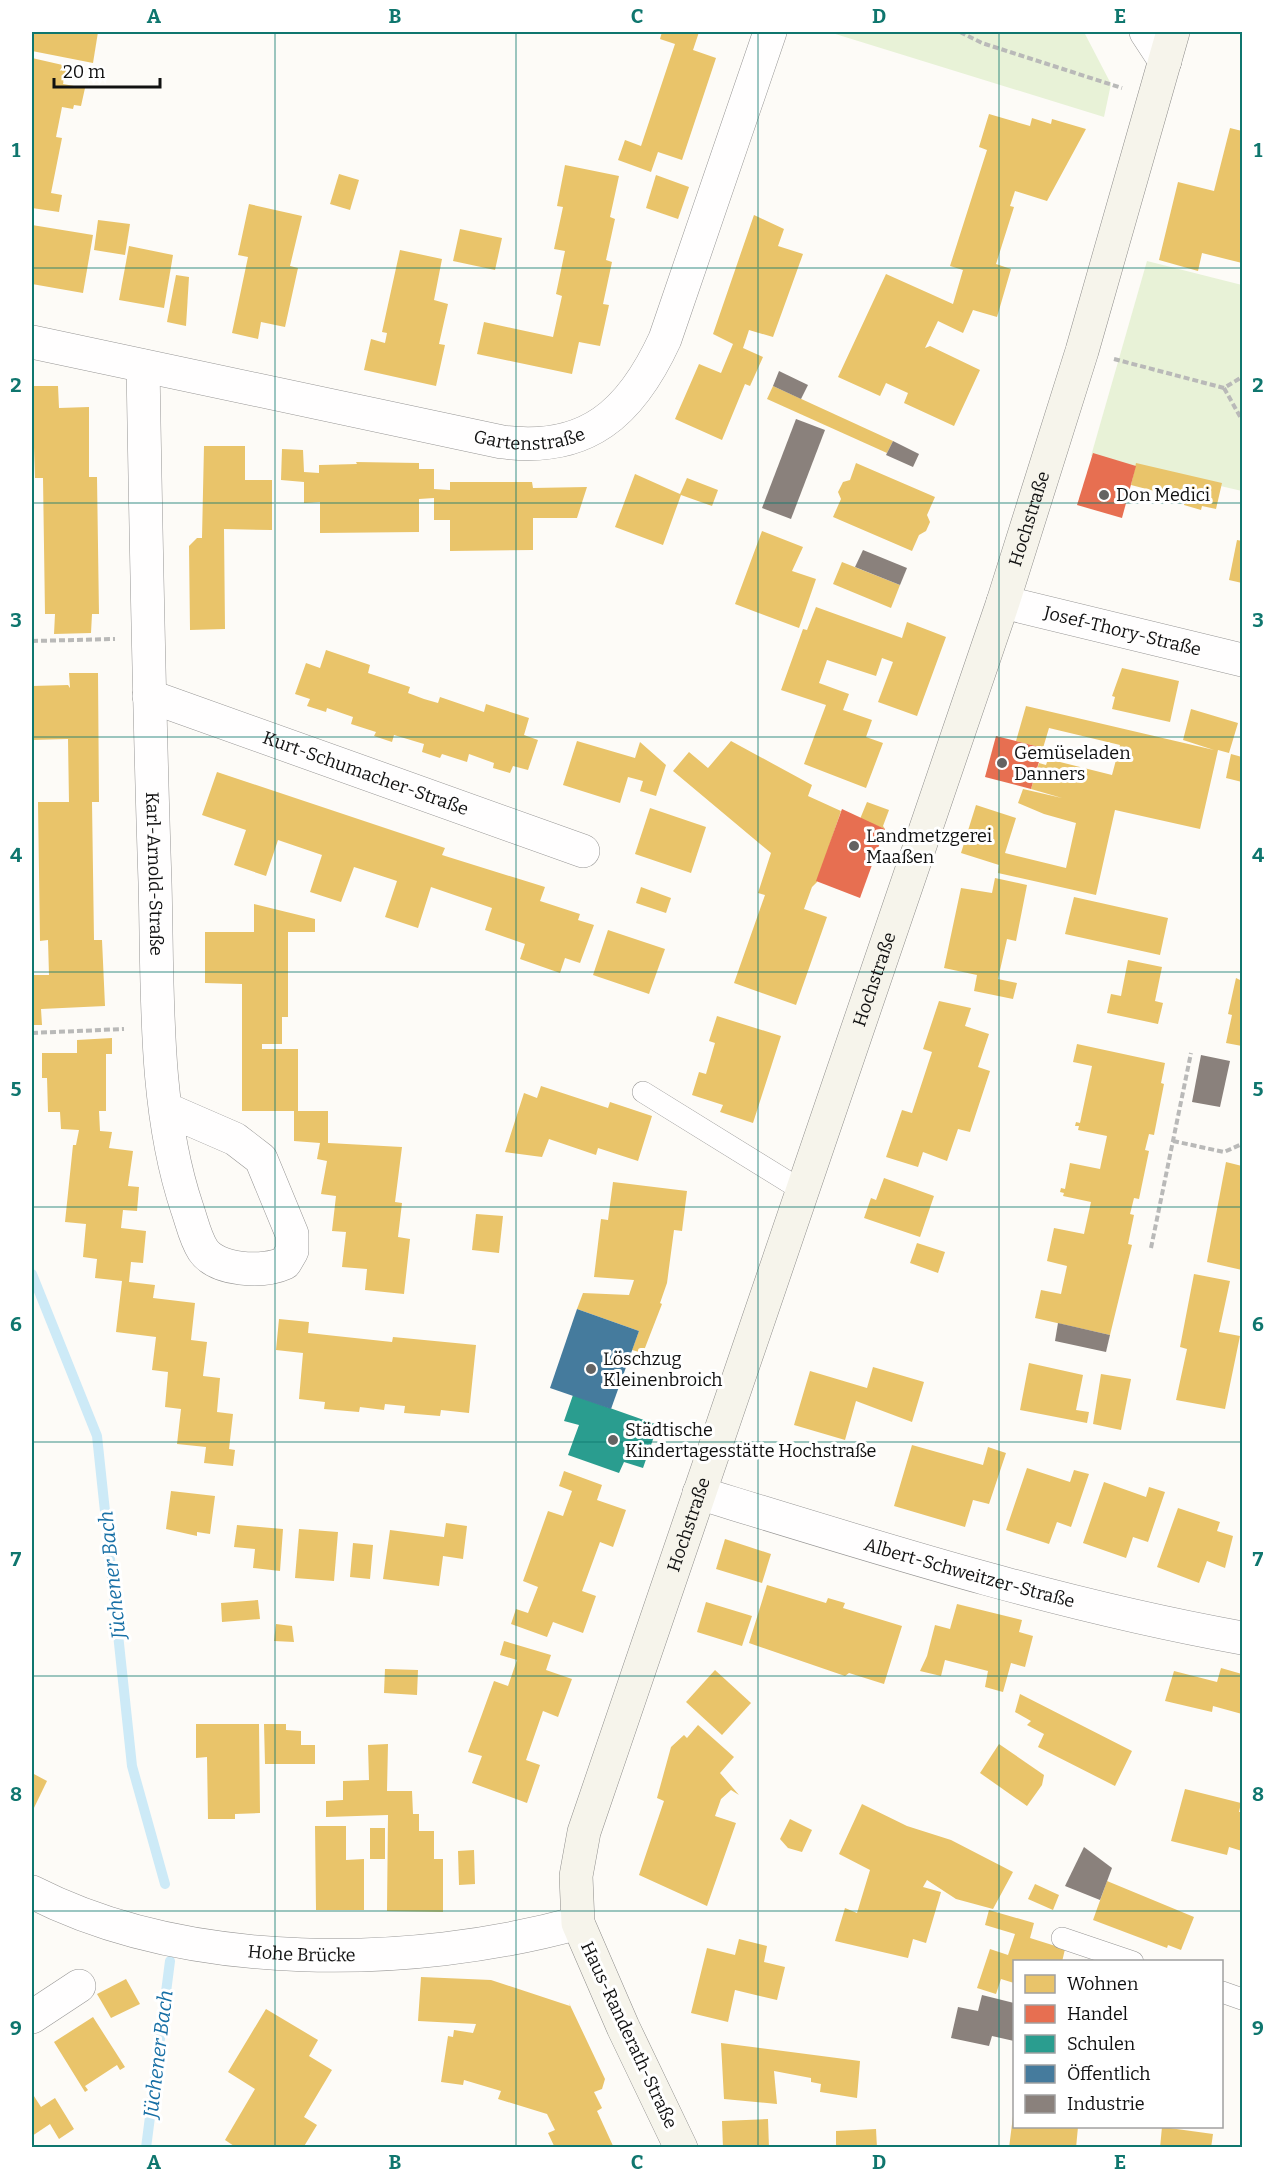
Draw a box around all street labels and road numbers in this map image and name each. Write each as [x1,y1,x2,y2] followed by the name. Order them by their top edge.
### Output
[472,423,588,455] street label: Gartenstraße
[1004,469,1054,569] street label: Hochstraße
[1041,601,1203,661] street label: Josef-Thory-Straße
[260,727,471,820] street label: Kurt-Schumacher-Straße
[141,792,167,956] street label: Karl-Arnold-Straße
[848,929,901,1029] street label: Hochstraße
[662,1475,715,1575] street label: Hochstraße
[862,1533,1077,1612] street label: Albert-Schweitzer-Straße
[576,1938,682,2132] street label: Haus-Randerath-Straße
[247,1940,356,1966] street label: Hohe Brücke

